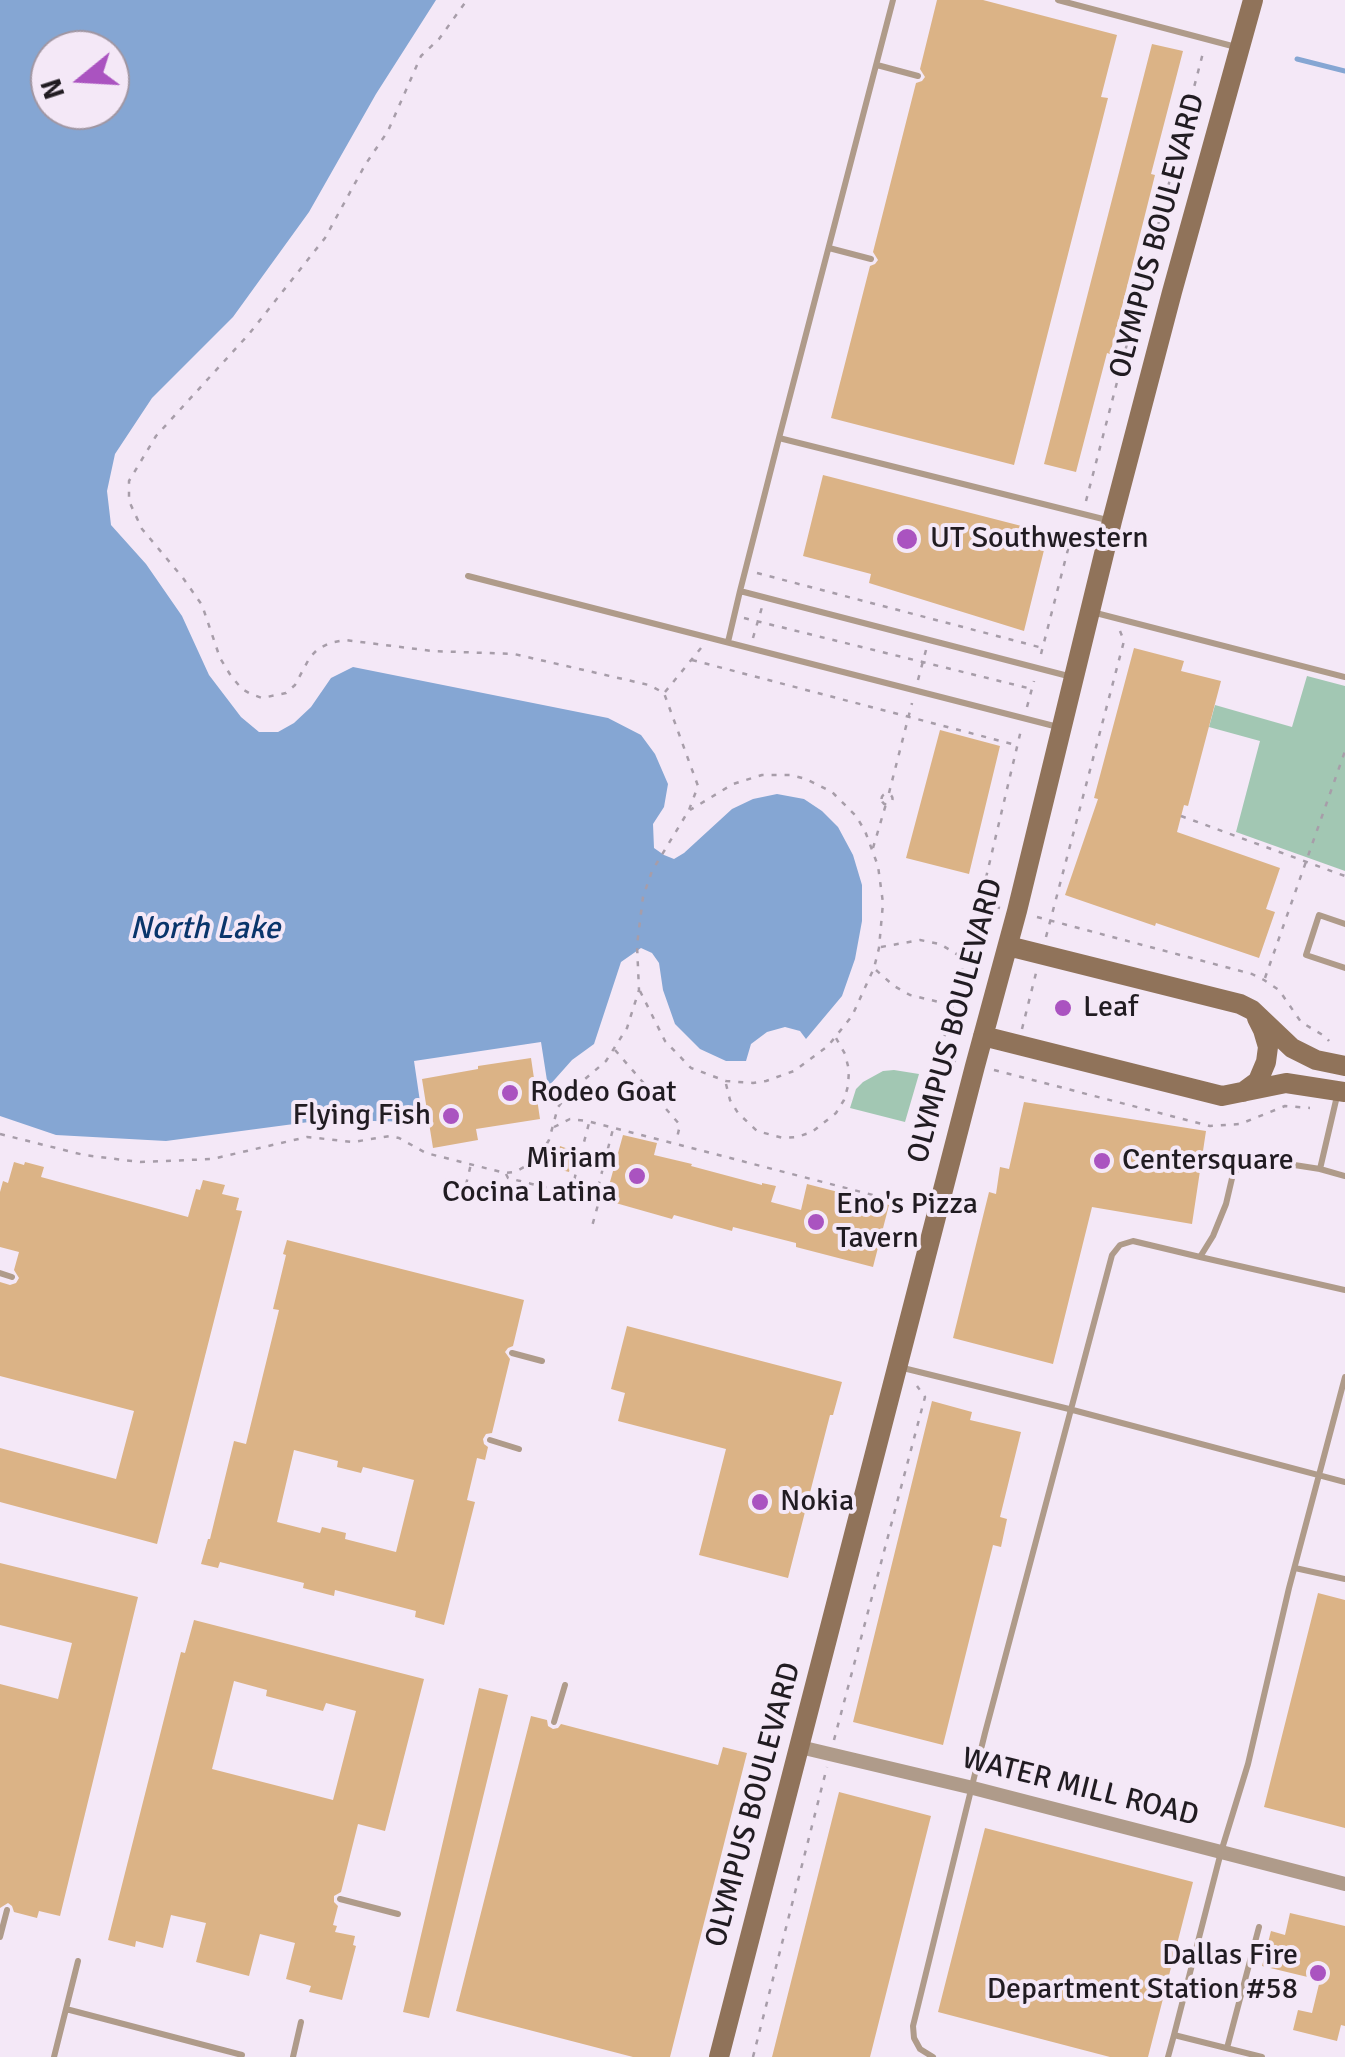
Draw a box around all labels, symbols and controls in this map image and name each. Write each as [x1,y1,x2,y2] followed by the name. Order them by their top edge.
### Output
[30,30,130,130] north arrow
[34,74,73,103] text: N
[1103,90,1213,382] street label: OLYMPUS BOULEVARD
[930,521,1149,557] place label: UT Southwestern
[894,526,920,552] marker: UT Southwestern
[901,875,1011,1167] street label: OLYMPUS BOULEVARD
[130,911,280,949] water label: North Lake
[1083,990,1138,1026] place label: Leaf
[1052,997,1074,1019] marker: Leaf
[530,1075,677,1111] place label: Rodeo Goat
[499,1082,521,1104] marker: Rodeo Goat
[292,1098,431,1134] place label: Flying Fish
[440,1105,462,1127] marker: Flying Fish
[442,1141,617,1212] place label: Miriam Cocina Latina
[1122,1143,1294,1179] place label: Centersquare
[1091,1150,1113,1172] marker: Centersquare
[626,1165,648,1187] marker: Miriam Cocina Latina
[836,1187,978,1258] place label: Eno's Pizza Tavern
[805,1211,827,1233] marker: Eno's Pizza Tavern
[780,1484,854,1520] place label: Nokia
[749,1491,771,1513] marker: Nokia
[699,1659,809,1951] street label: OLYMPUS BOULEVARD
[958,1741,1202,1835] street label: WATER MILL ROAD
[987,1938,1298,2008] place label: Dallas Fire Department Station #58
[1307,1962,1329,1984] marker: Dallas Fire Department Station #58

